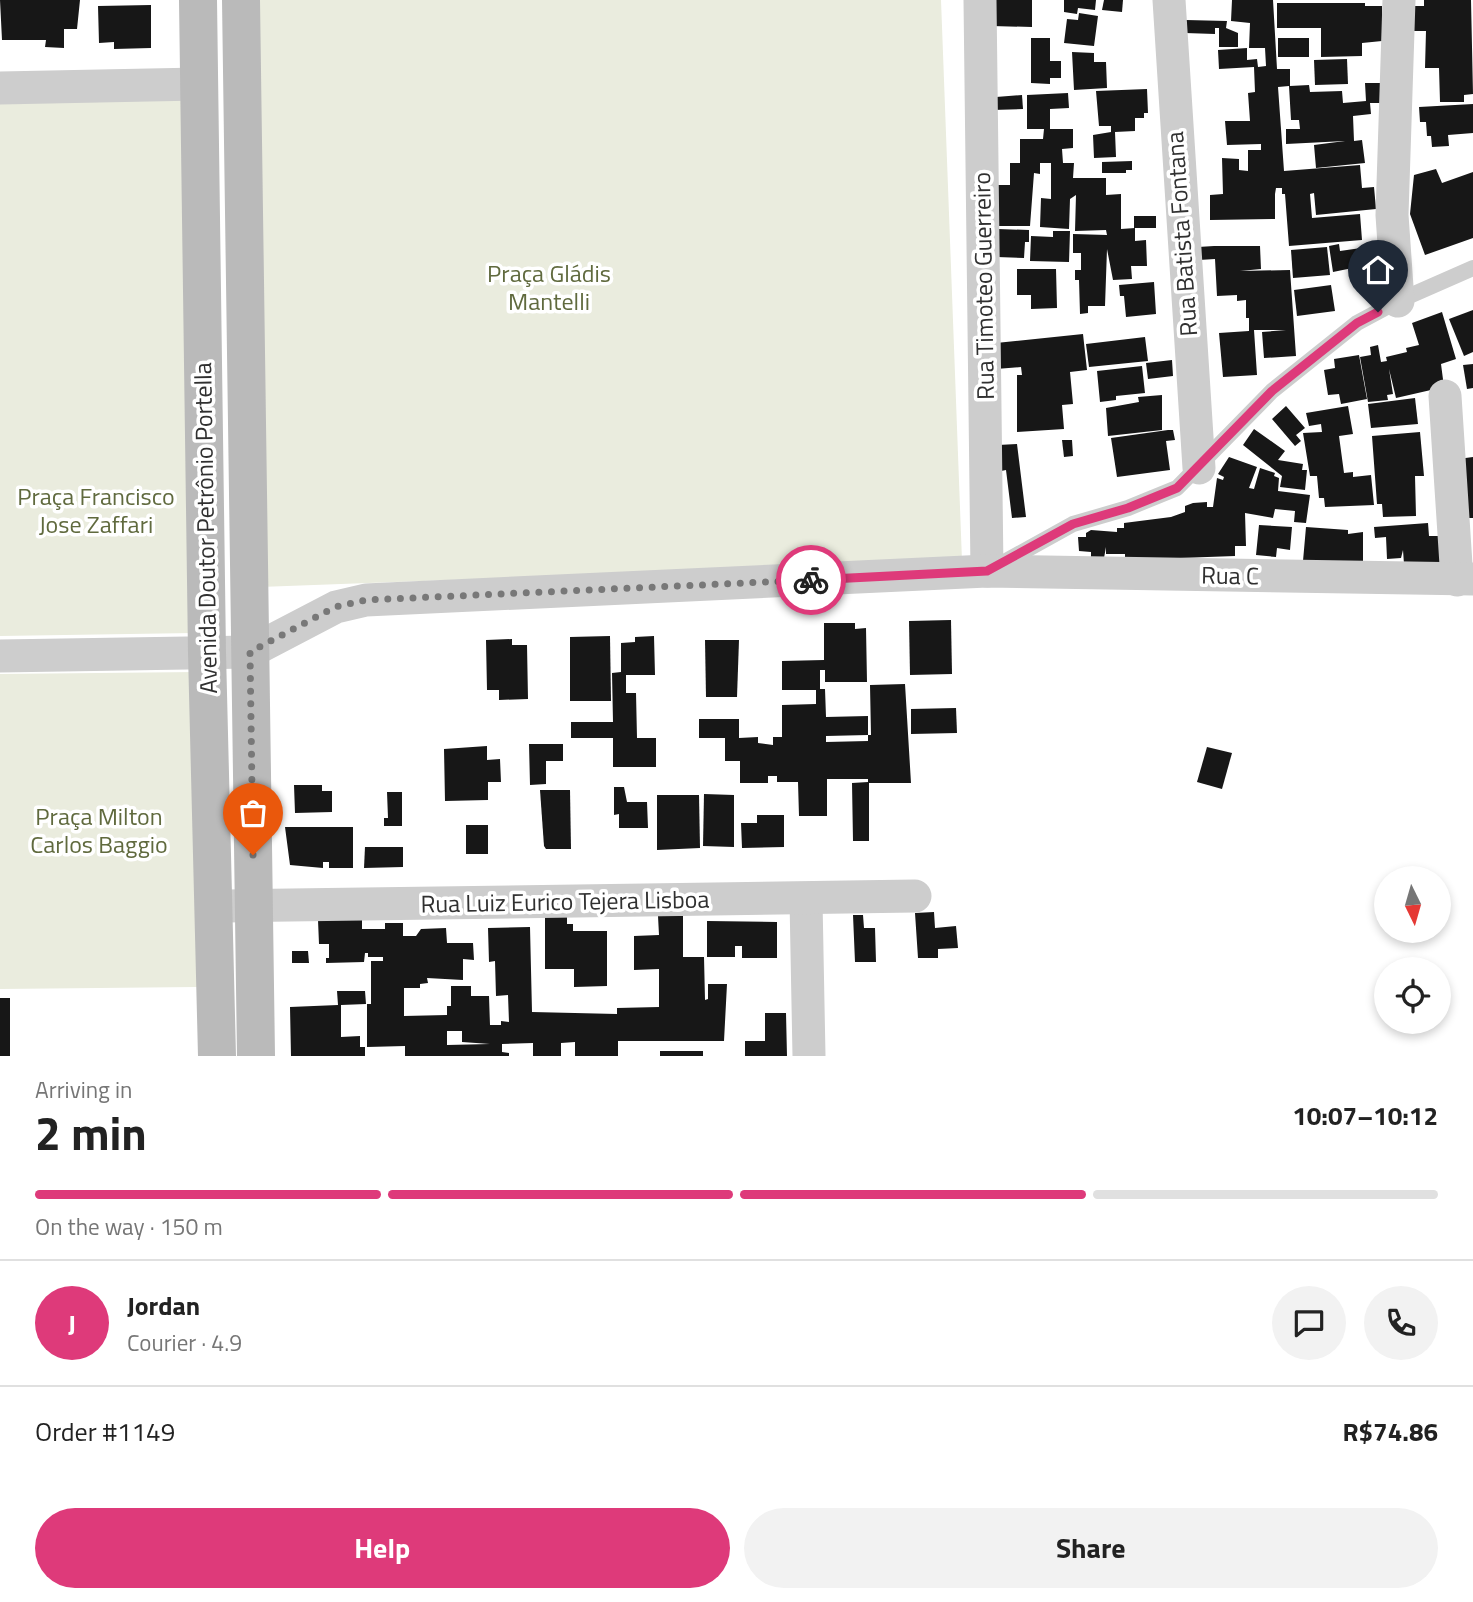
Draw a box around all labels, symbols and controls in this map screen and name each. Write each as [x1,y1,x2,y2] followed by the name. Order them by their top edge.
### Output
[1156,130,1206,338] street label: Rua Batista Fontana
[963,172,1003,400] street label: Rua Timoteo Guerreiro
[1348,240,1408,312] pin
[1359,251,1397,289] icon: home
[487,255,611,319] park label: Praça Gládis Mantelli
[184,362,226,694] street label: Avenida Doutor Petrônio Portella
[17,478,175,542] park label: Praça Francisco Jose Zaffari
[776,545,846,615] courier
[1201,556,1259,594] street label: Rua C
[792,561,830,599] icon: bike
[223,783,283,855] pin
[234,794,272,832] icon: bag
[30,798,168,862] park label: Praça Milton Carlos Baggio
[1374,866,1451,943] north arrow
[1374,866,1451,1034] map controls
[420,880,710,922] street label: Rua Luiz Eurico Tejera Lisboa
[1374,957,1451,1034] button: locate
[35,1072,132,1107] text: Arriving in
[1292,1096,1438,1135] text: 10:07–10:12
[35,1098,147,1168] text: 2 min
[35,1209,223,1244] text: On the way · 150 m
[127,1286,200,1325] text: Jordan
[1272,1286,1346,1360] button: chat
[1364,1286,1438,1360] button: phone
[68,1304,76,1343] text: J
[127,1325,242,1360] text: Courier · 4.9
[35,1412,175,1451] text: Order #1149
[1342,1412,1438,1451] text: R$74.86
[35,1508,730,1588] button: Help
[744,1508,1438,1588] button: Share

